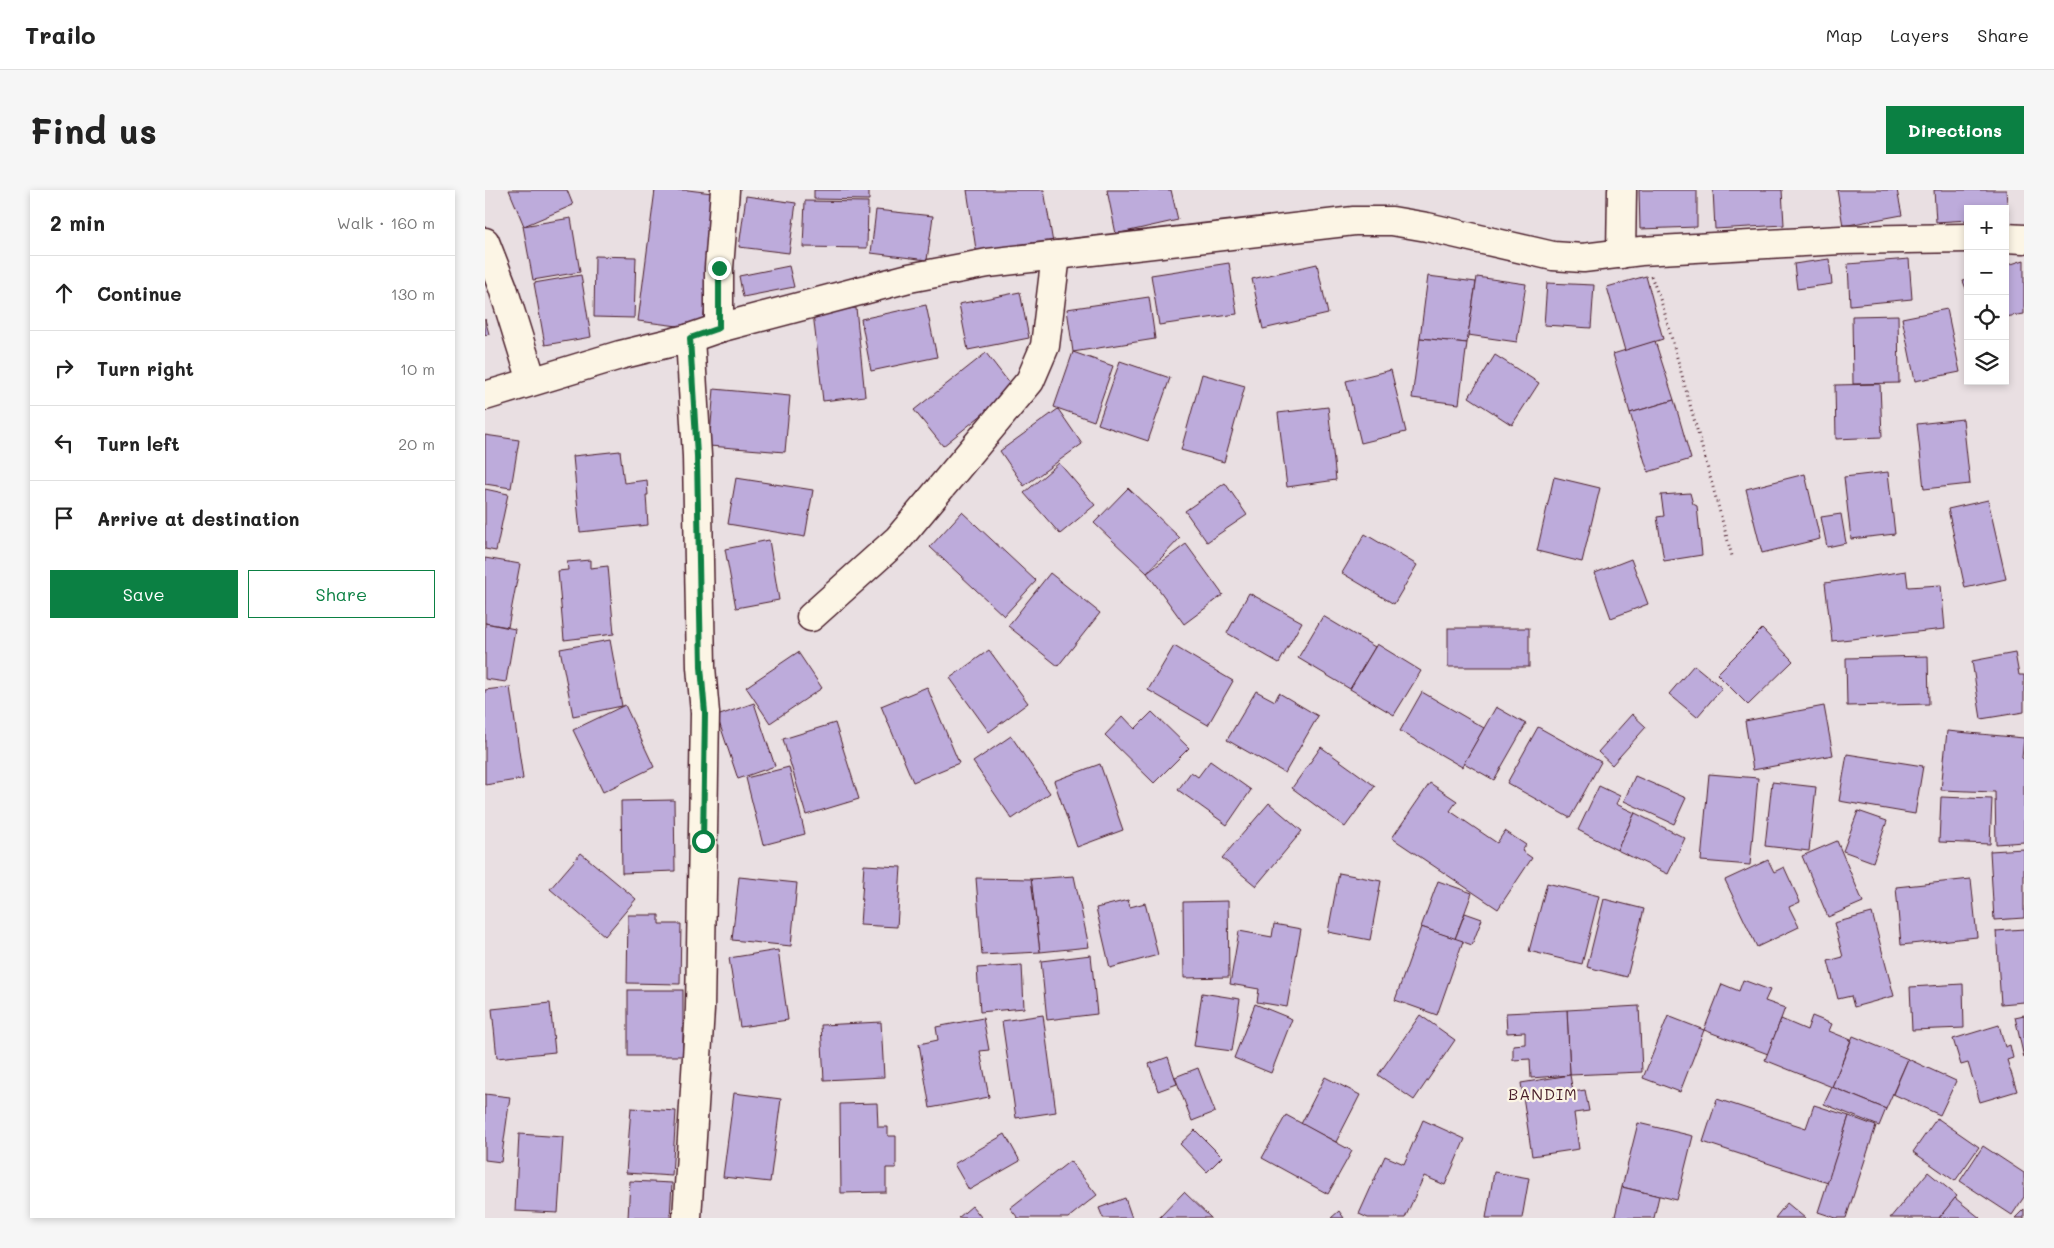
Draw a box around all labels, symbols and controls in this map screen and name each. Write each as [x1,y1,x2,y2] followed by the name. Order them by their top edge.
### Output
[25,19,96,50] text: Trailo
[1826,23,1862,47] text: Map
[1890,23,1949,47] text: Layers
[1977,23,2029,47] text: Share
[1886,106,2024,154] button: Directions
[30,107,157,153] text: Find us
[1964,205,2009,385] map controls
[1964,205,2009,250] button: +
[50,209,105,236] text: 2 min
[337,212,435,233] text: Walk · 160 m
[1964,250,2009,295] button: −
[708,257,731,280] route end
[50,279,78,307] icon: ahead
[97,281,182,306] text: Continue
[391,283,435,304] text: 130 m
[1964,295,2009,340] button: locate
[1964,340,2009,385] button: layers
[50,354,78,382] icon: right
[97,356,194,381] text: Turn right
[400,358,435,379] text: 10 m
[50,429,78,457] icon: left
[97,431,180,456] text: Turn left
[398,433,435,454] text: 20 m
[50,504,78,532] icon: arrive
[97,506,300,531] text: Arrive at destination
[50,570,238,618] button: Save
[248,570,435,618] button: Share
[692,830,715,853] route start
[1508,1083,1578,1104] district label: BANDIM

